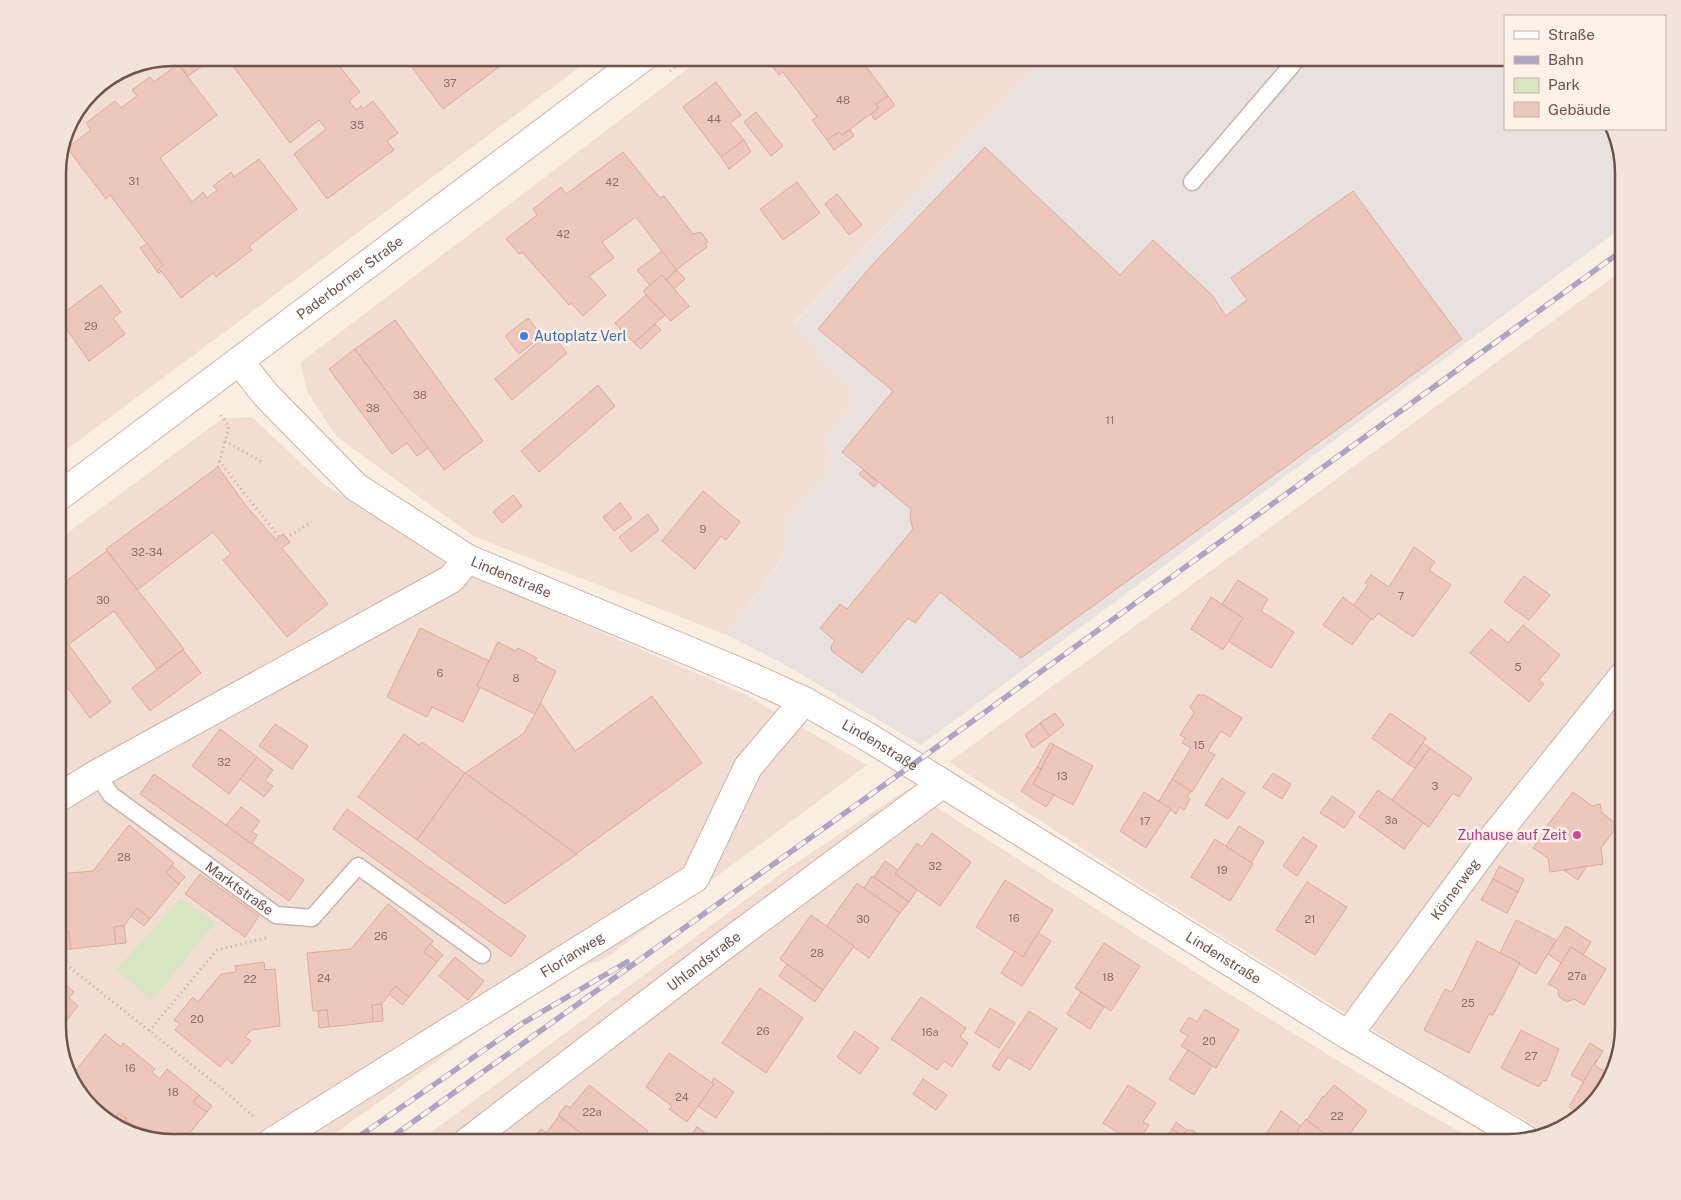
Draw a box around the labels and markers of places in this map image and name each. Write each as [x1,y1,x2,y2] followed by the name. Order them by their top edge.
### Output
[534,328,627,344] place label: Autoplatz Verl
[518,330,530,342] marker: Autoplatz Verl
[1457,827,1567,843] place label: Zuhause auf Zeit
[1571,829,1583,841] marker: Zuhause auf Zeit

